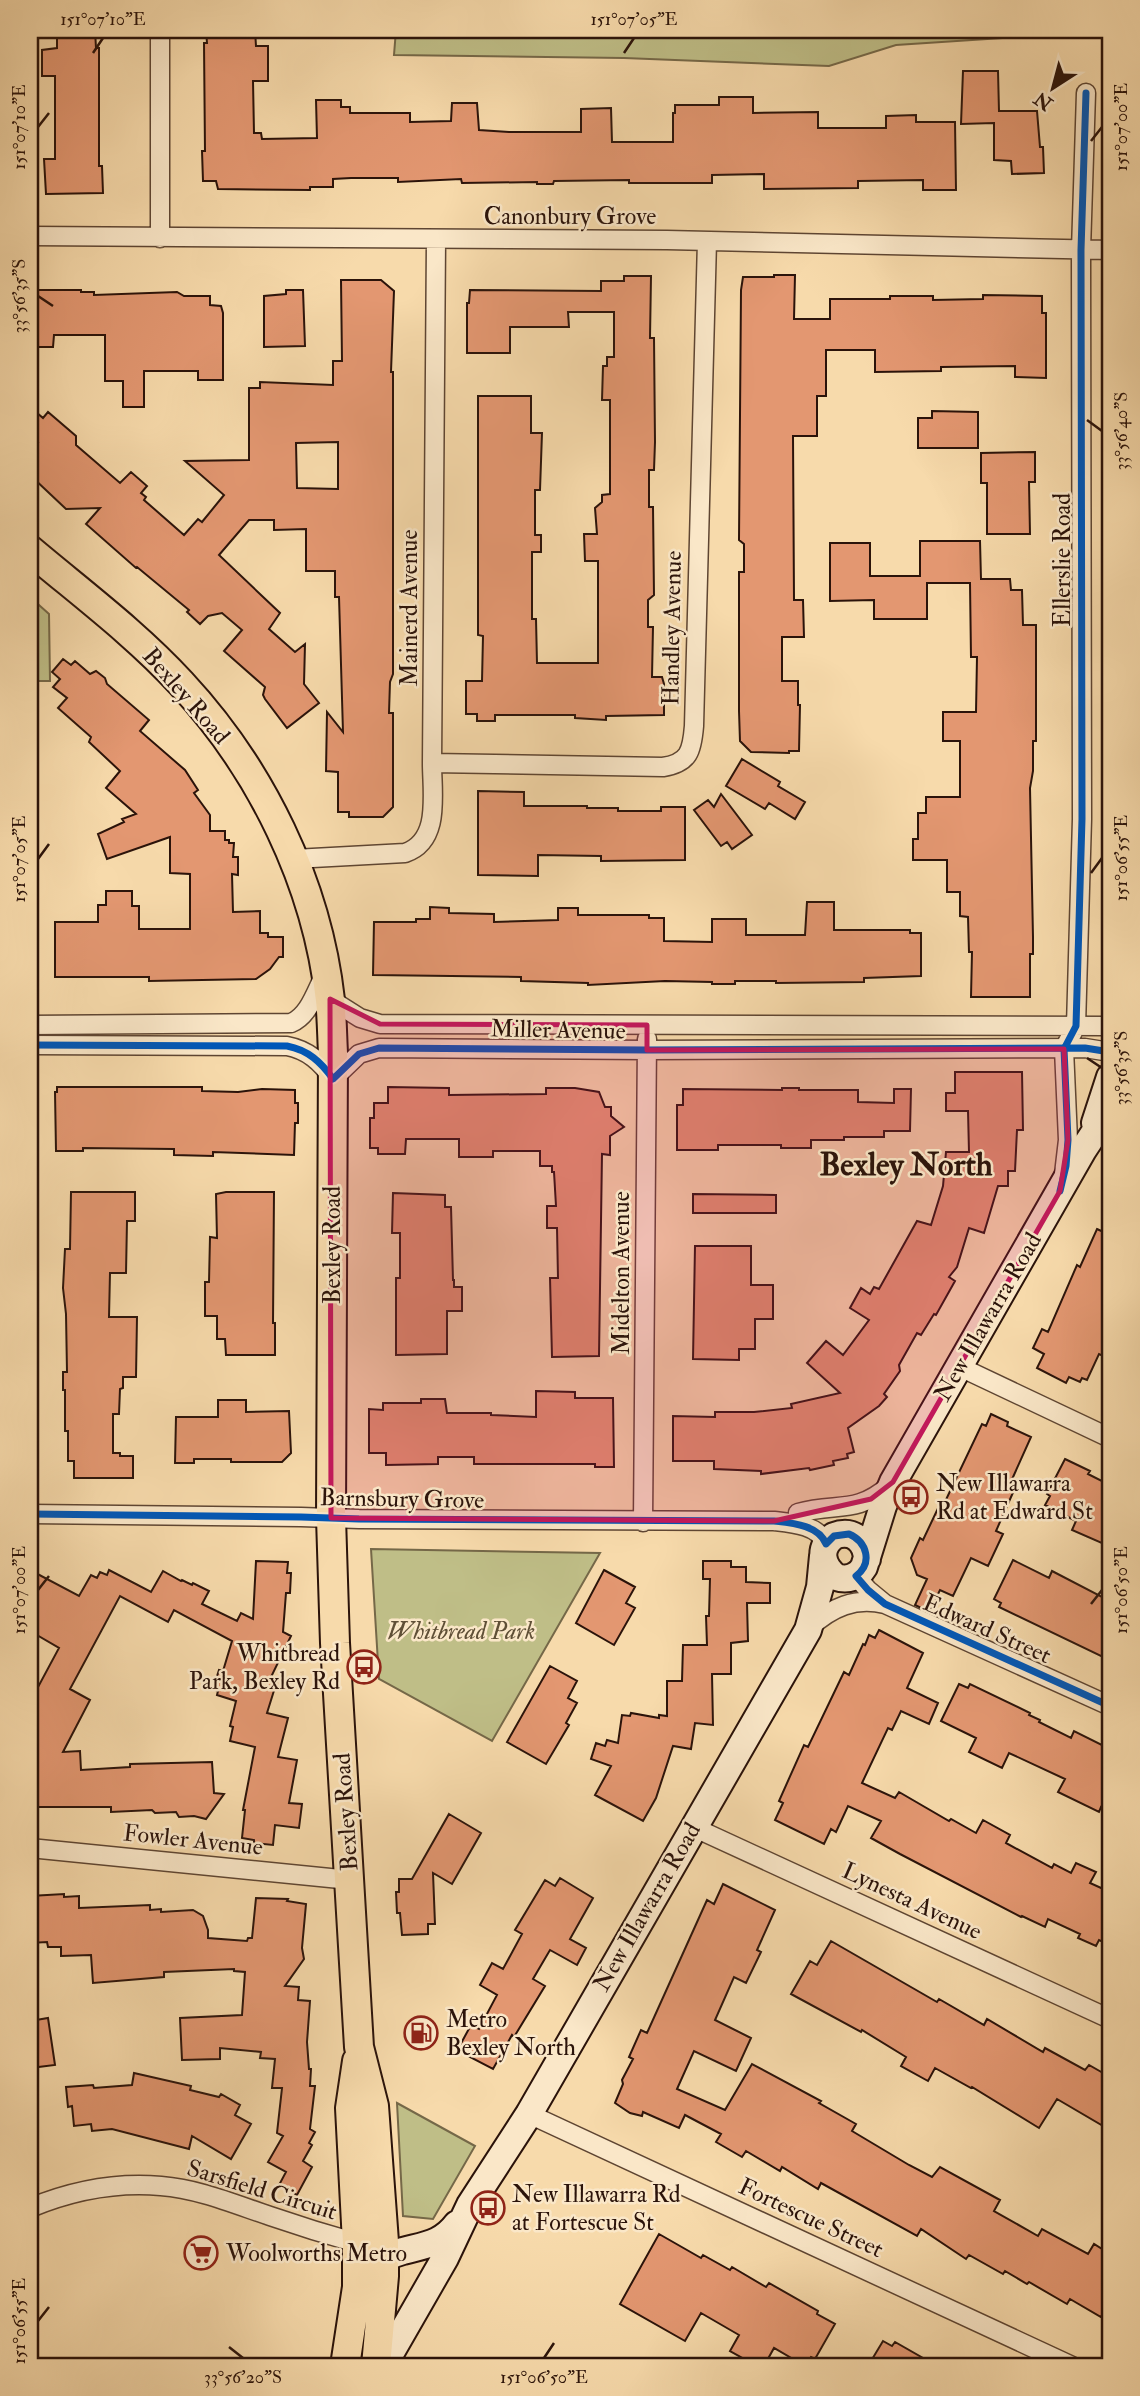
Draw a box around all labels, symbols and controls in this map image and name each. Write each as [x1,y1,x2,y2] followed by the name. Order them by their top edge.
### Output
[60,8,146,31] text: 151°07'10"E
[590,8,678,31] text: 151°07'05"E
[1018,52,1088,122] north arrow
[1110,83,1133,171] text: 151°07'00"E
[8,84,31,170] text: 151°07'10"E
[1029,86,1058,116] text: N
[484,201,656,232] street label: Canonbury Grove
[8,259,31,333] text: 33°56'35"S
[1110,392,1133,470] text: 33°56'40"S
[1047,493,1078,627] street label: Ellerslie Road
[394,530,425,686] street label: Mainerd Avenue
[655,550,689,706] street label: Handley Avenue
[136,641,237,751] street label: Bexley Road
[8,815,31,903] text: 151°07'05"E
[1110,815,1133,901] text: 151°06'55"E
[490,1013,626,1047] street label: Miller Avenue
[1110,1031,1133,1105] text: 33°56'35"S
[819,1145,993,1185] district label: Bexley North
[317,1186,348,1304] street label: Bexley Road
[606,1191,637,1355] street label: Midelton Avenue
[927,1227,1049,1407] street label: New Illawarra Road
[936,1468,1093,1527] place label: New Illawarra Rd at Edward St
[892,1478,930,1516] bus stop icon: New Illawarra Rd at Edward St
[320,1482,484,1516] street label: Barnsbury Grove
[8,1546,31,1634] text: 151°07'00"E
[1110,1546,1133,1634] text: 151°06'50"E
[918,1587,1056,1671] street label: Edward Street
[387,1616,535,1647] park label: Whitbread Park
[189,1638,340,1697] place label: Whitbread Park, Bexley Rd
[345,1648,383,1686] bus stop icon: Whitbread Park, Bexley Rd
[326,1752,366,1872] street label: Bexley Road
[122,1817,264,1863] street label: Fowler Avenue
[586,1817,708,1997] street label: New Illawarra Road
[837,1855,987,1947] street label: Lynesta Avenue
[446,2004,576,2063] place label: Metro Bexley North
[402,2014,440,2052] fuel station icon: Metro Bexley North
[183,2152,341,2228] street label: Sarsfield Circuit
[734,2171,888,2265] street label: Fortescue Street
[512,2179,681,2238] place label: New Illawarra Rd at Fortescue St
[469,2189,507,2227] bus stop icon: New Illawarra Rd at Fortescue St
[182,2234,220,2272] supermarket icon: Woolworths Metro
[225,2238,407,2269] place label: Woolworths Metro
[8,2278,31,2364] text: 151°06'55"E
[204,2366,282,2389] text: 33°56'20"S
[500,2366,588,2389] text: 151°06'50"E

